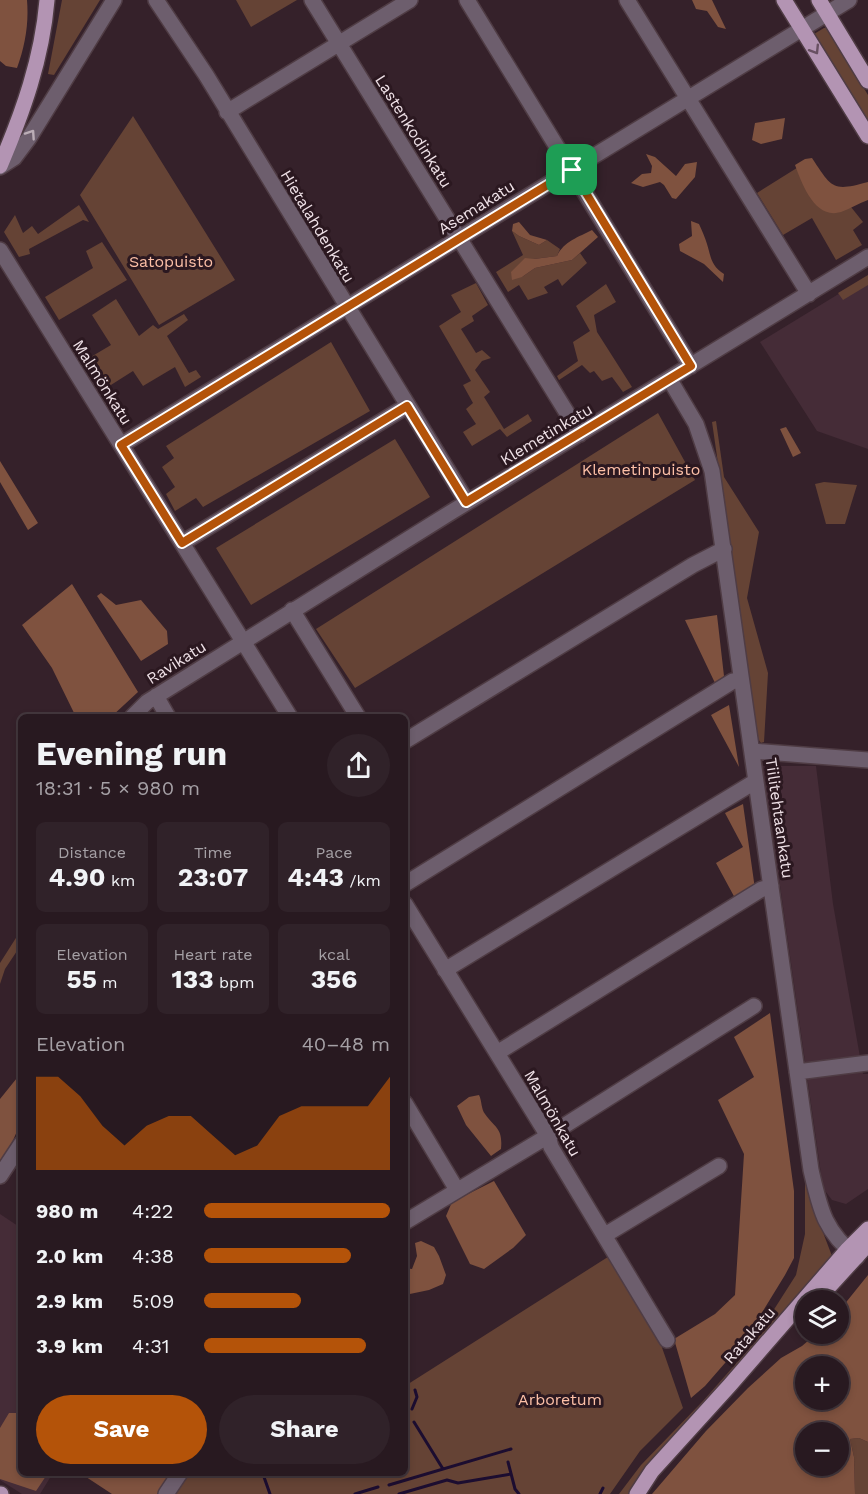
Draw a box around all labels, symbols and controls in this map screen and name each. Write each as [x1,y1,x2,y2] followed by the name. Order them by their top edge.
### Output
[808,44,820,54] one-way arrow
[371,71,456,191] street label: Lastenkodinkatu
[24,129,35,140] one-way arrow
[546,144,597,195] pin
[555,153,588,186] icon: arrive
[276,166,359,286] street label: Hietalahdenkatu
[434,176,518,238] street label: Asemakatu
[129,252,213,271] park label: Satopuisto
[69,336,136,428] street label: Malmönkatu
[497,400,596,469] street label: Klemetinkatu
[582,460,700,479] park label: Klemetinpuisto
[143,637,209,688] street label: Ravikatu
[36,734,227,773] text: Evening run
[327,734,390,797] button: share
[762,756,797,880] street label: Tiilitehtaankatu
[36,776,200,800] text: 18:31 · 5 × 980 m
[58,843,126,862] text: Distance
[194,843,232,862] text: Time
[315,843,353,862] text: Pace
[49,862,106,892] text: 4.90
[178,862,248,892] text: 23:07
[287,862,344,892] text: 4:43
[106,871,135,890] text: km
[344,871,381,890] text: /km
[56,945,128,964] text: Elevation
[173,945,253,964] text: Heart rate
[318,945,350,964] text: kcal
[66,964,97,994] text: 55
[172,964,214,994] text: 133
[311,964,357,994] text: 356
[97,973,118,992] text: m
[214,973,254,992] text: bpm
[36,1032,125,1056] text: Elevation
[302,1032,390,1056] text: 40–48 m
[520,1067,585,1160] street label: Malmönkatu
[36,1199,98,1223] text: 980 m
[132,1199,173,1223] text: 4:22
[36,1244,103,1268] text: 2.0 km
[132,1244,174,1268] text: 4:38
[36,1289,103,1313] text: 2.9 km
[132,1289,174,1313] text: 5:09
[795,1290,849,1476] map controls
[795,1290,849,1344] button: layers
[719,1303,779,1368] street label: Ratakatu
[36,1334,103,1358] text: 3.9 km
[132,1334,170,1358] text: 4:31
[795,1356,849,1410] button: +
[518,1390,602,1409] park label: Arboretum
[36,1395,207,1464] button: Save
[219,1395,390,1464] button: Share
[795,1422,849,1476] button: −

